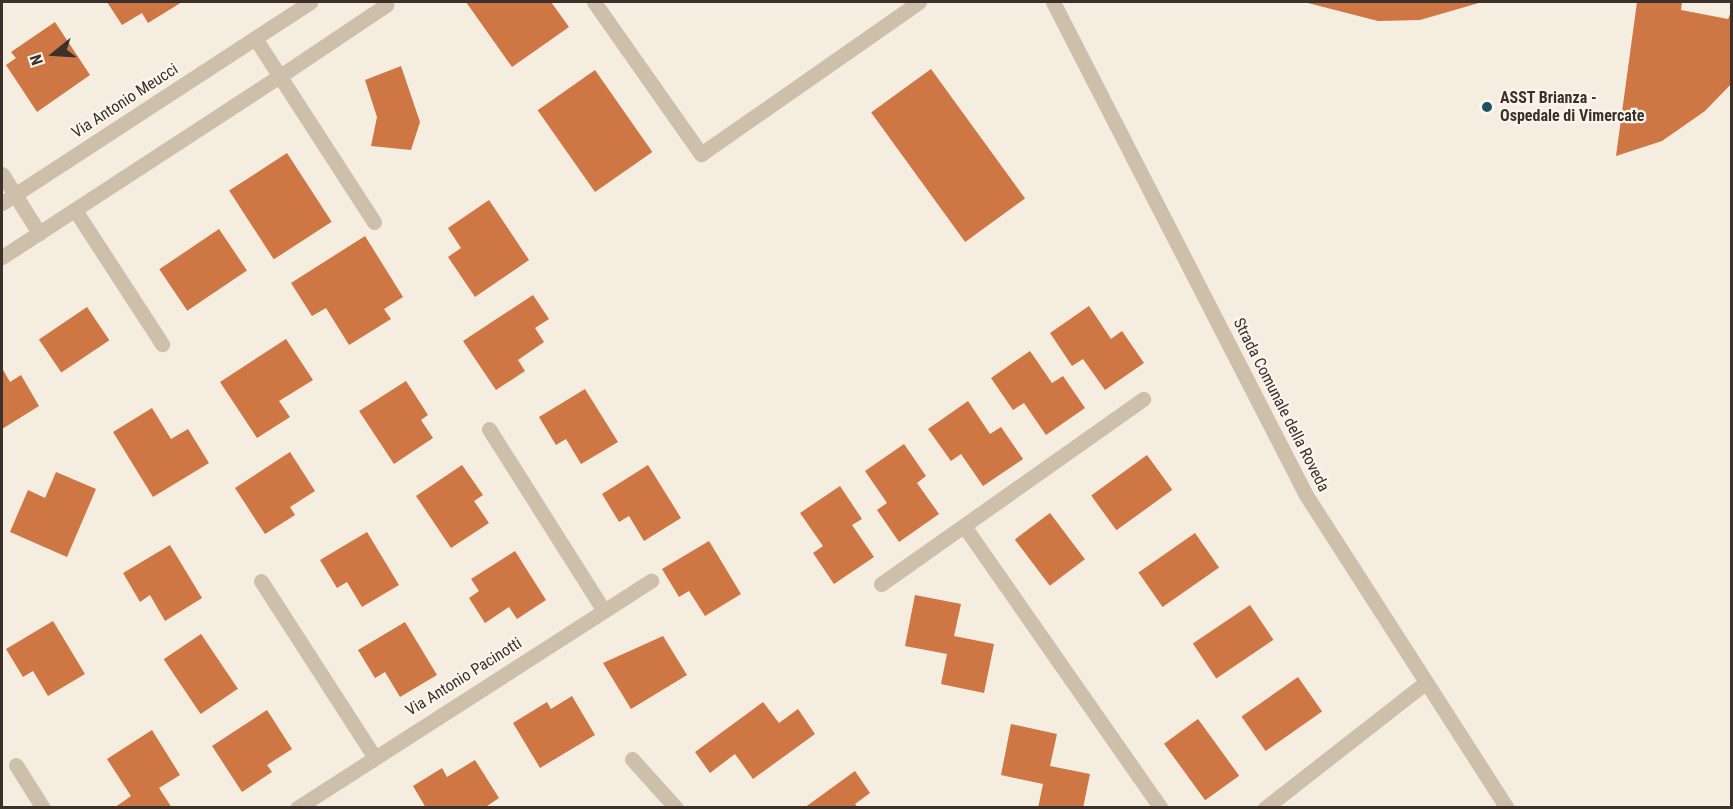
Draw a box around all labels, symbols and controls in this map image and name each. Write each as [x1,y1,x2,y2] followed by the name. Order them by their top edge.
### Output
[24,24,84,84] north arrow
[26,52,47,67] text: N
[68,60,182,142] street label: Via Antonio Meucci
[1500,88,1644,126] place label: ASST Brianza - Ospedale di Vimercate
[1478,98,1496,116] marker: ASST Brianza - Ospedale di Vimercate
[1229,315,1333,495] street label: Strada Comunale della Roveda
[402,634,526,720] street label: Via Antonio Pacinotti

